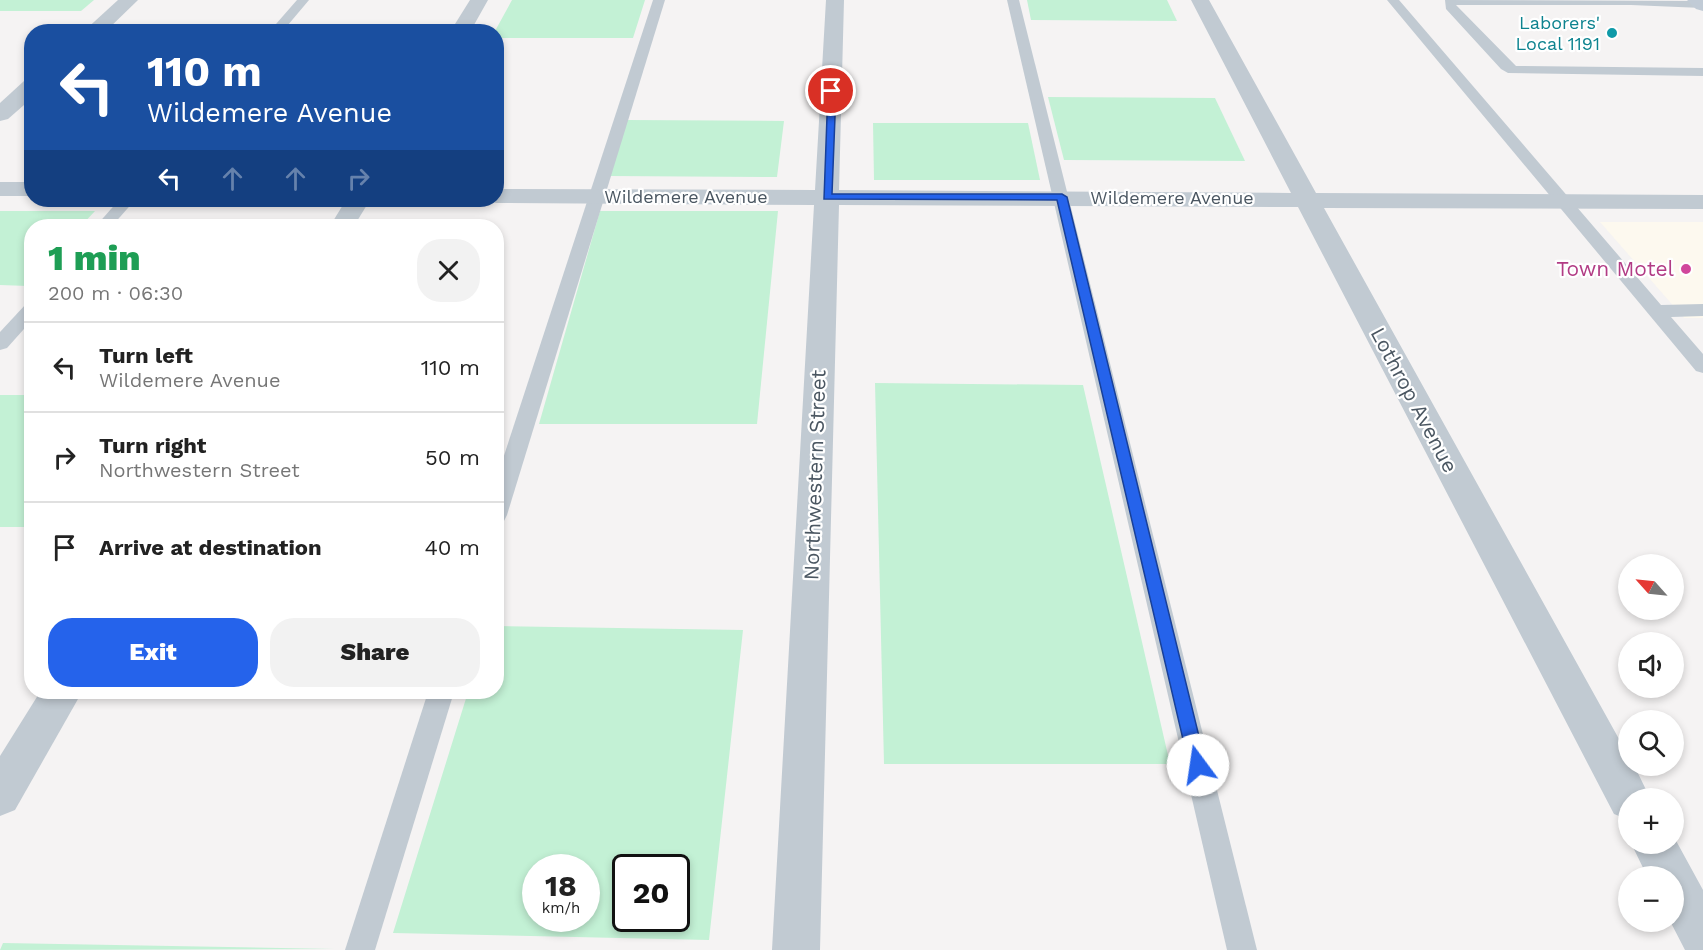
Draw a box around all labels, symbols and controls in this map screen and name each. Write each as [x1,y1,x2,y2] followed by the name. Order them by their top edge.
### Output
[1516,12,1600,54] place label: Laborers' Local 1191
[1605,26,1619,40] marker: Laborers' Local 1191
[147,47,262,96] text: 110 m
[48,48,126,126] icon: left
[805,65,856,116] pin
[814,74,847,107] icon: arrive
[147,97,392,129] text: Wildemere Avenue
[153,162,186,195] icon: left
[216,162,249,195] icon: ahead
[279,162,312,195] icon: ahead
[342,162,375,195] icon: right
[604,186,768,207] street label: Wildemere Avenue
[1090,187,1254,208] street label: Wildemere Avenue
[48,237,141,279] text: 1 min
[417,239,480,302] button: close
[1556,256,1675,281] place label: Town Motel
[1679,262,1693,276] marker: Town Motel
[48,281,183,305] text: 200 m · 06:30
[1366,323,1463,477] street label: Lothrop Avenue
[99,343,193,368] text: Turn left
[48,351,81,384] icon: left
[421,355,480,380] text: 110 m
[99,368,280,392] text: Wildemere Avenue
[798,369,831,581] street label: Northwestern Street
[99,433,206,458] text: Turn right
[48,441,81,474] icon: right
[425,445,480,470] text: 50 m
[99,458,300,482] text: Northwestern Street
[48,531,81,564] icon: arrive
[99,535,322,560] text: Arrive at destination
[424,535,480,560] text: 40 m
[1618,554,1684,620] north arrow
[1618,554,1684,932] map controls
[48,618,258,687] button: Exit
[270,618,480,687] button: Share
[1618,632,1684,698] button: sound
[1618,710,1684,776] button: search
[1166,733,1230,797] position arrow
[1618,788,1684,854] button: +
[612,854,690,932] speed limit sign: 20
[1618,866,1684,932] button: −
[545,868,577,903] text: 18
[542,899,580,917] text: km/h

